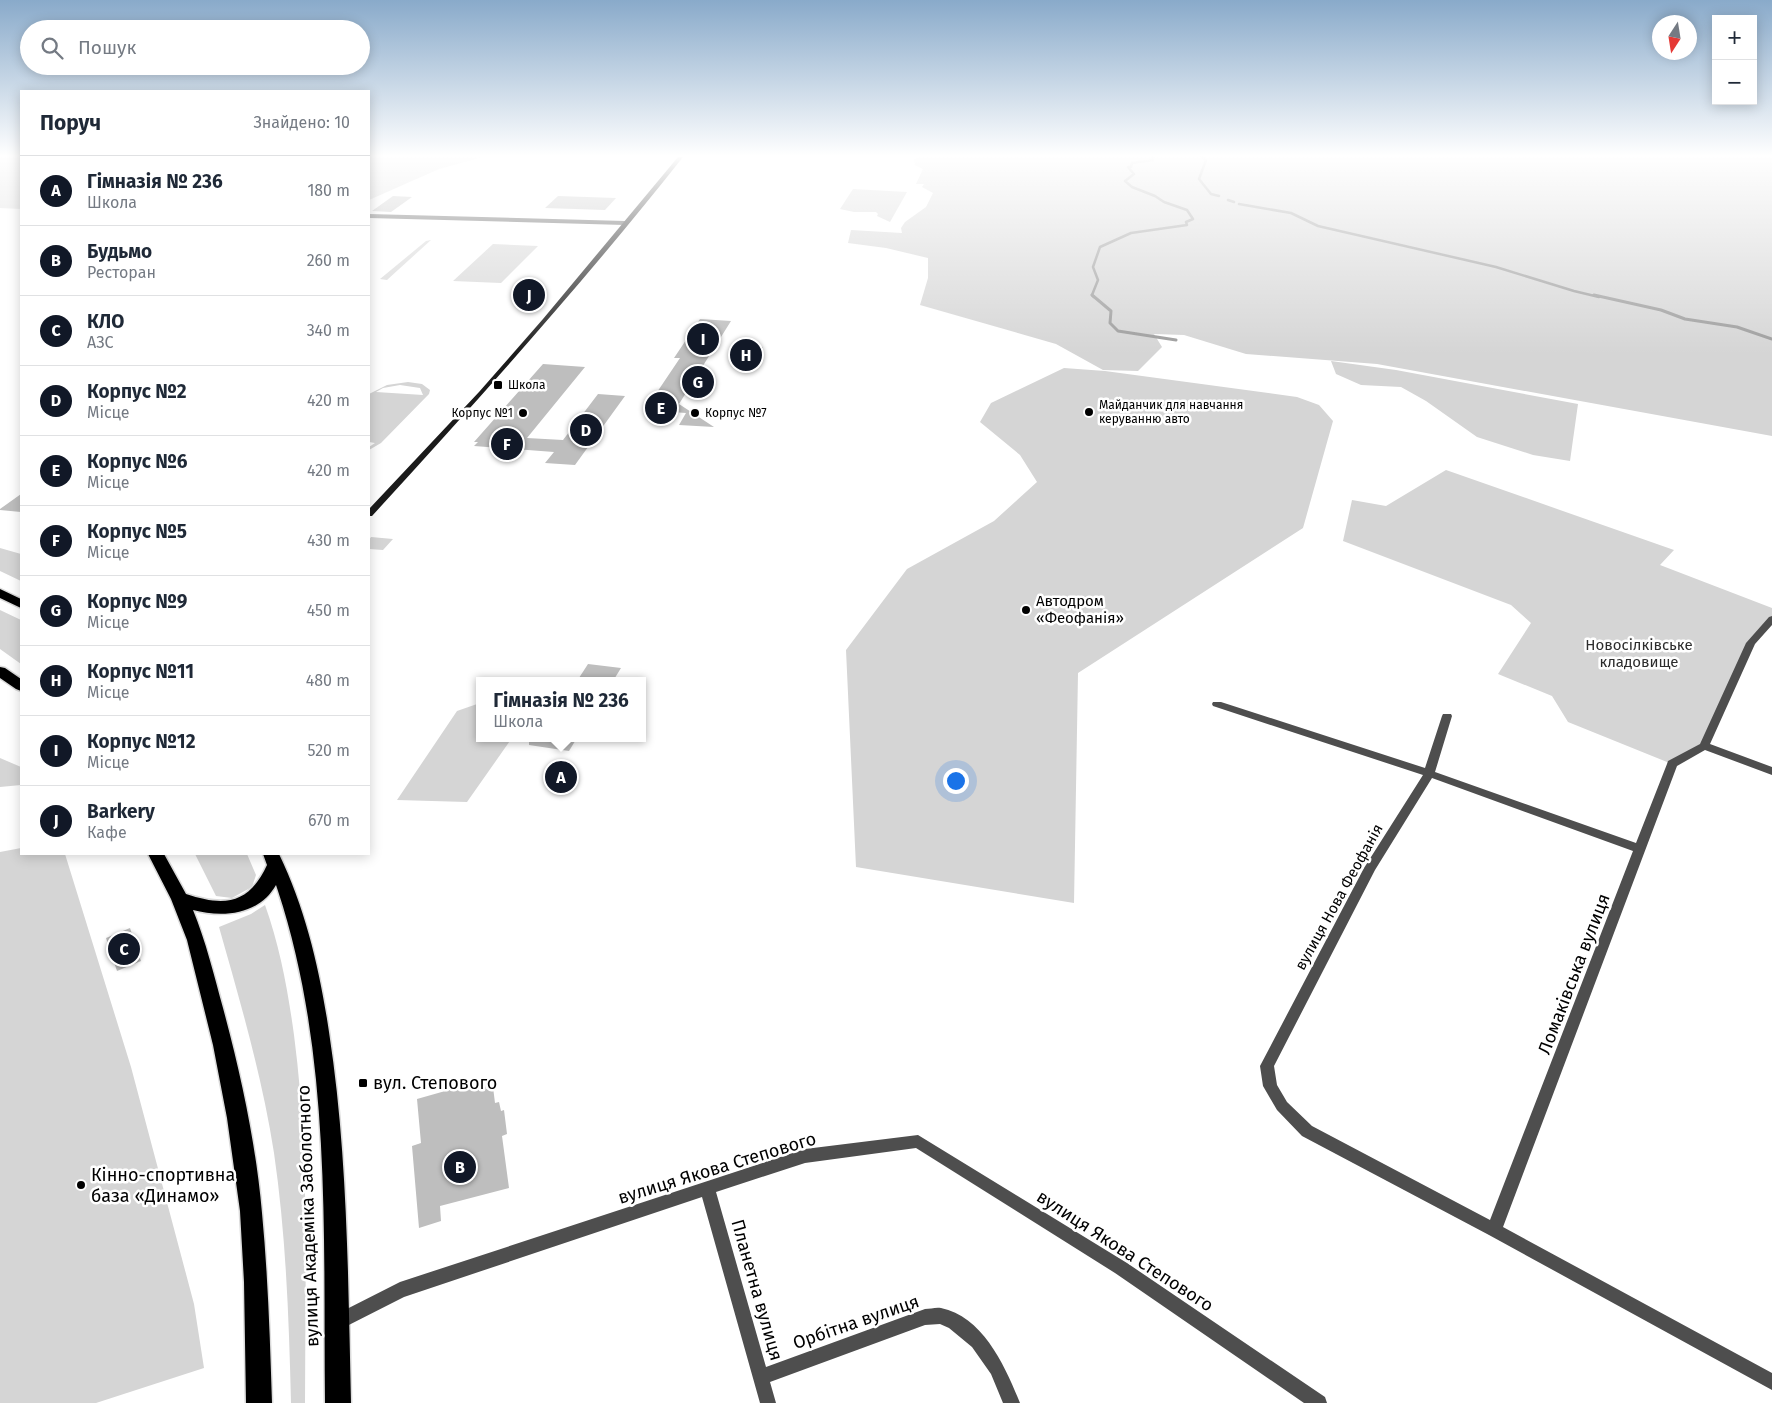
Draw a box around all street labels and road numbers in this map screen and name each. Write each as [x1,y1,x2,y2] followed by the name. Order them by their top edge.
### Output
[1291,821,1387,973] street label: вулиця Нова Феофанія
[1533,890,1615,1058] street label: Ломаківська вулиця
[292,1085,324,1347] street label: вулиця Академіка Заболотного
[615,1127,819,1209] street label: вулиця Якова Степового
[1033,1186,1217,1316] street label: вулиця Якова Степового
[726,1217,788,1363] street label: Планетна вулиця
[790,1290,922,1354] street label: Орбітна вулиця

